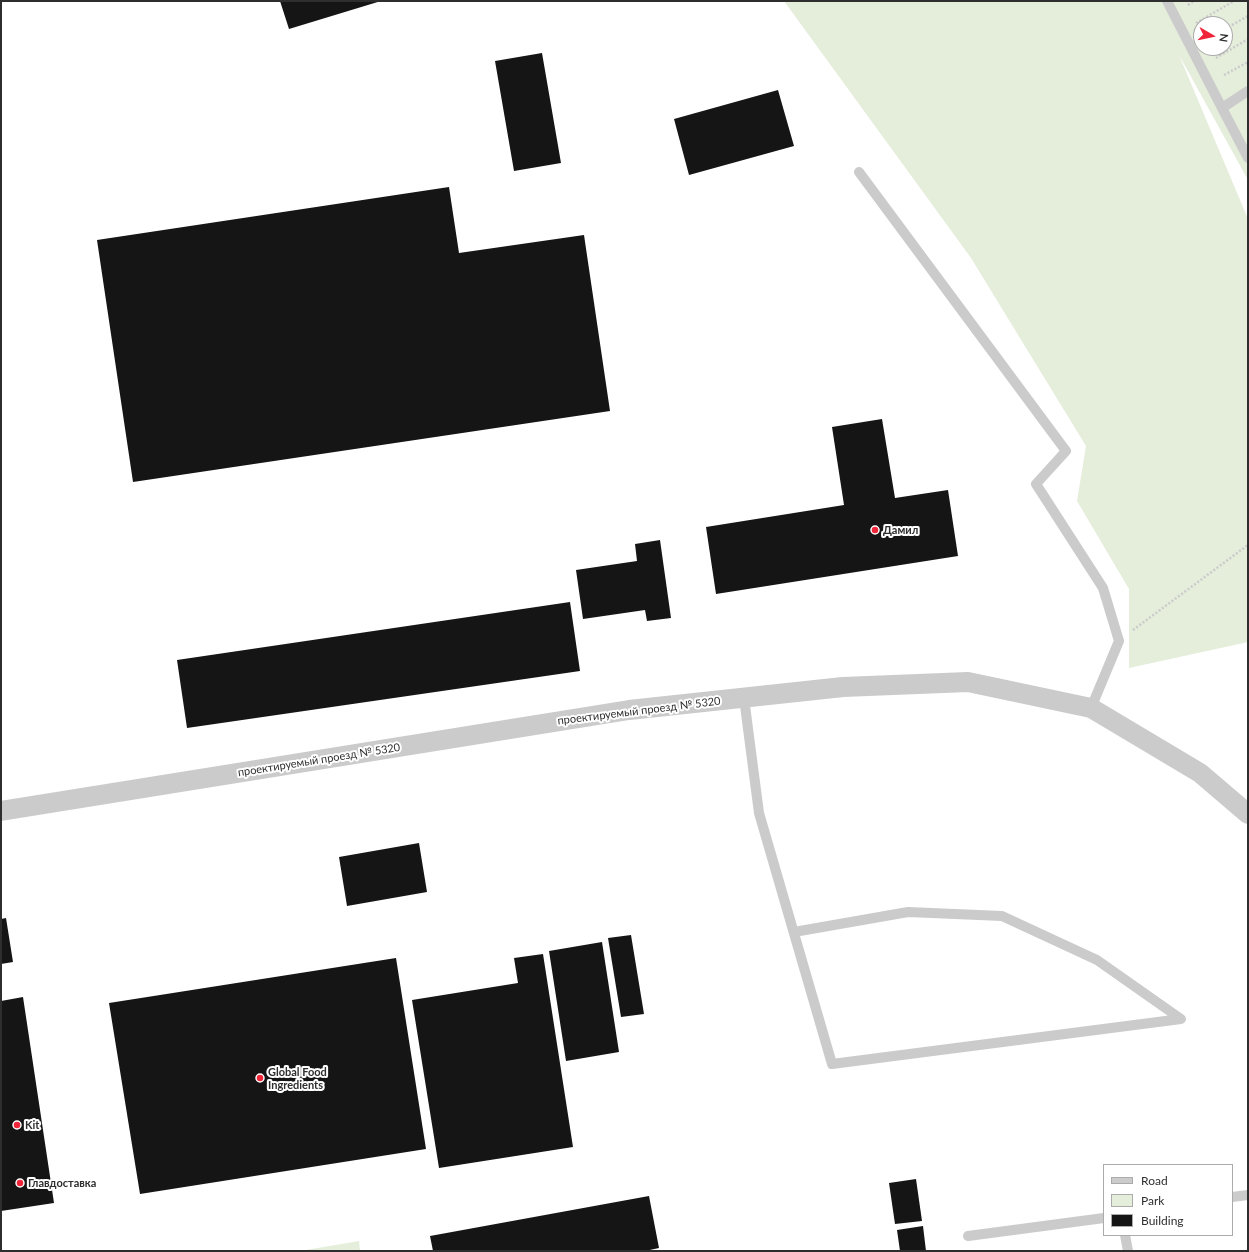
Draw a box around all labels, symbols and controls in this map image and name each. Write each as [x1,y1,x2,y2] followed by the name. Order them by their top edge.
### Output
[1193,16,1233,56] north arrow
[1217,33,1231,43] text: N
[883,523,918,537] place label: Дамил
[870,525,880,535] marker: Дамил
[557,694,721,728] street label: проектируемый проезд № 5320
[237,741,401,779] street label: проектируемый проезд № 5320
[268,1065,327,1091] place label: Global Food Ingredients
[255,1073,265,1083] marker: Global Food Ingredients
[25,1118,39,1132] place label: Kit
[12,1120,22,1130] marker: Kit
[1103,1164,1233,1236] legend
[1141,1173,1168,1188] text: Road
[28,1176,96,1190] place label: Главдоставка
[15,1178,25,1188] marker: Главдоставка
[1141,1193,1164,1208] text: Park
[1141,1213,1184,1228] text: Building

